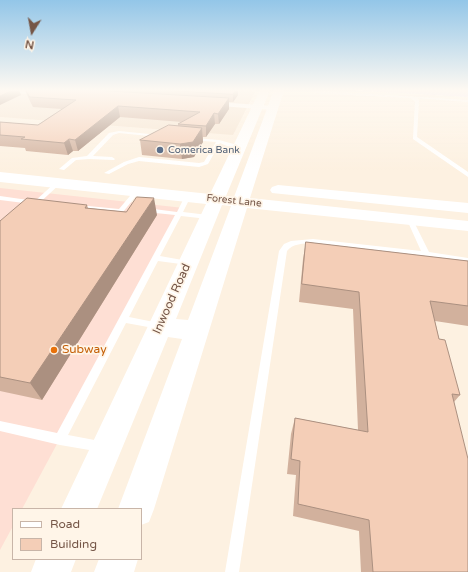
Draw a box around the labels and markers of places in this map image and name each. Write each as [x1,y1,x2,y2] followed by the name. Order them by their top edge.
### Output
[168,144,240,156] place label: Comerica Bank
[155,145,165,155] marker: Comerica Bank
[62,343,107,357] place label: Subway
[49,345,59,355] marker: Subway

